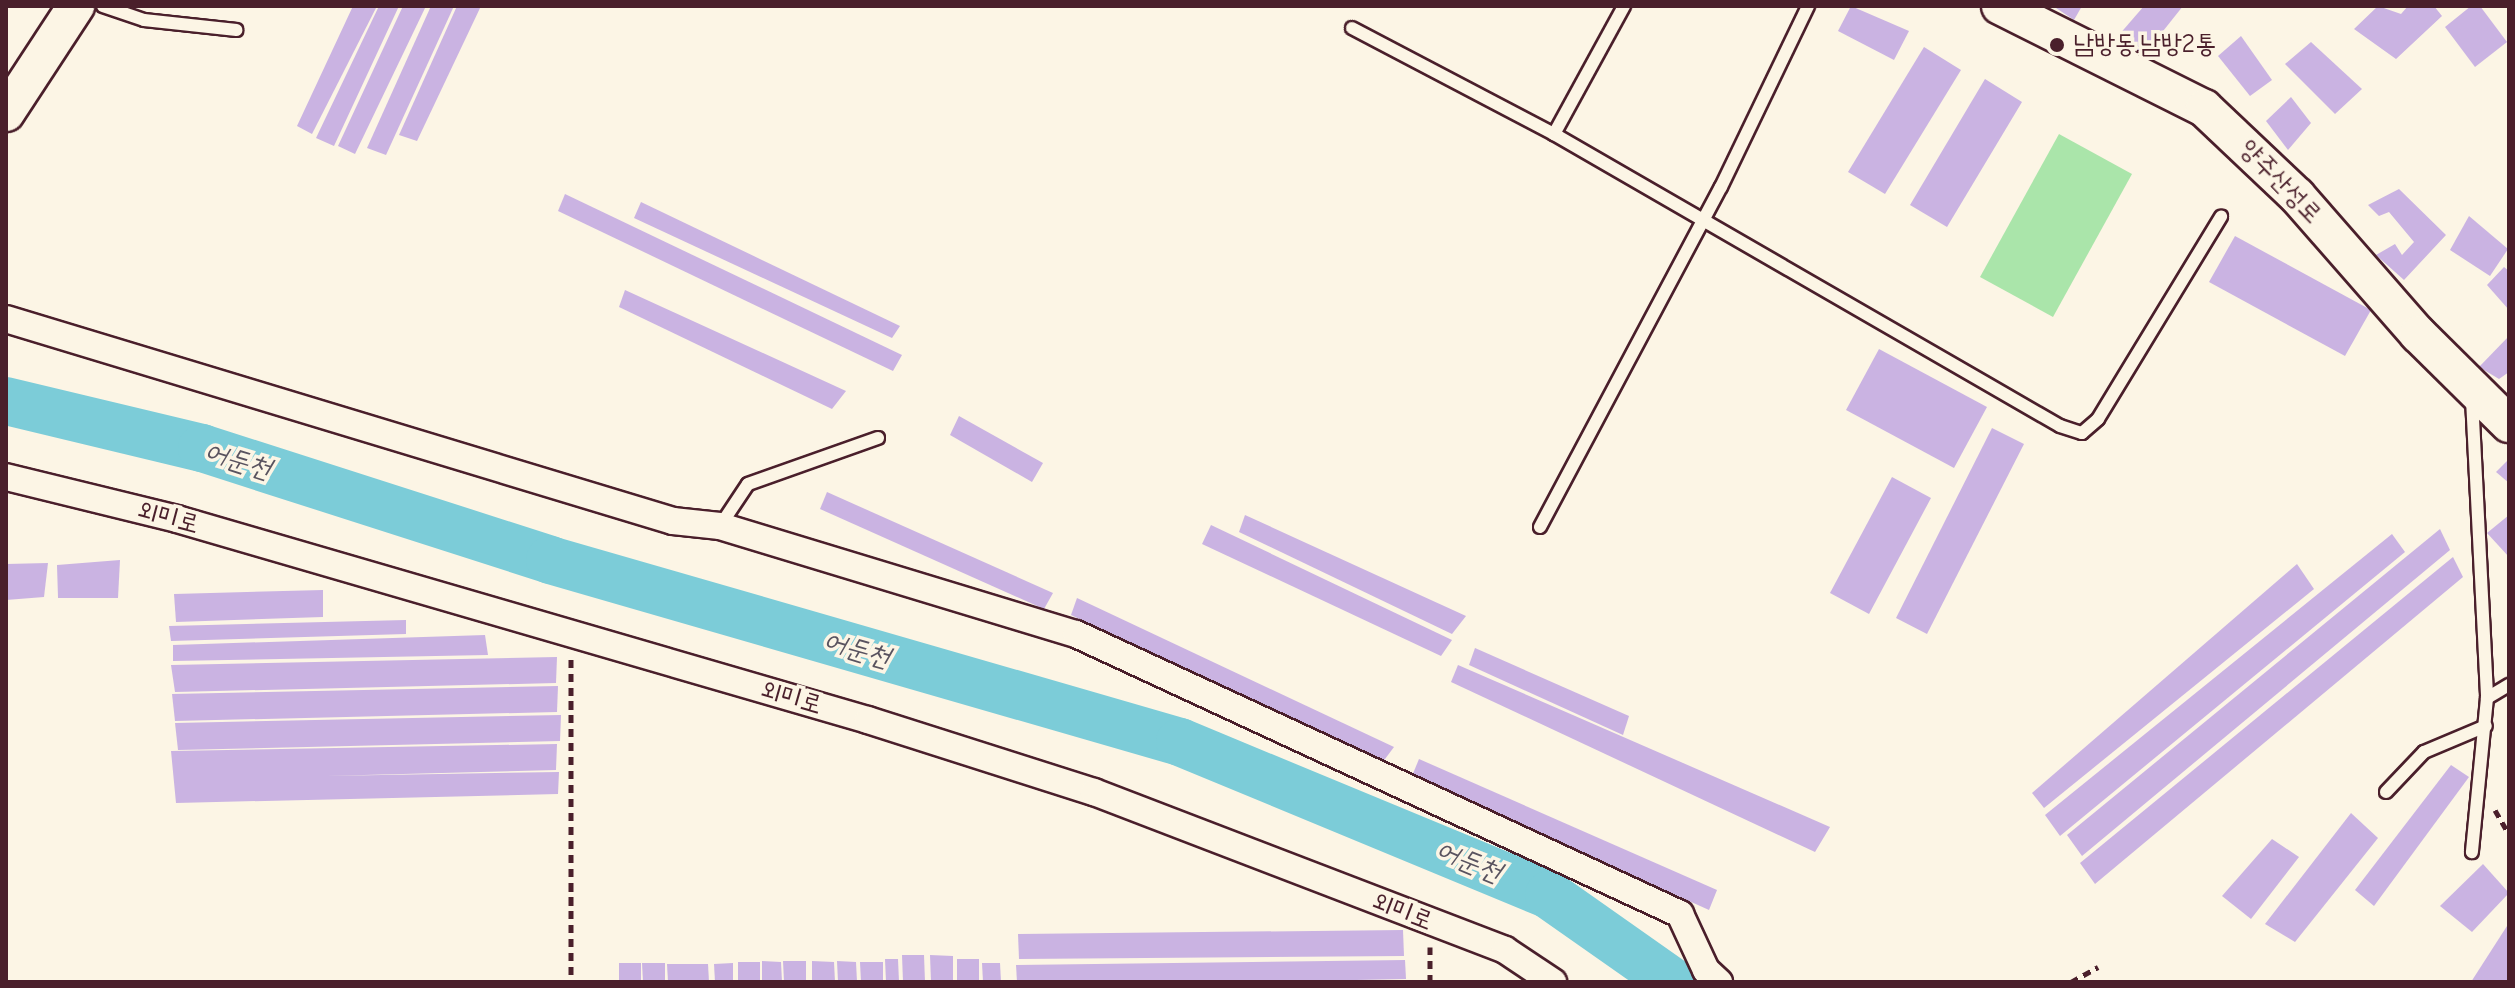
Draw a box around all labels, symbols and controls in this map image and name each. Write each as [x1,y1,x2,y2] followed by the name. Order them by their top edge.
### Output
[2073,29,2216,61] place label: 남방동.남방2통
[2048,36,2066,54] marker: 남방동.남방2통
[2232,134,2328,230] street label: 양주산성로
[201,434,275,486] water label: 어둔천
[134,495,202,541] street label: 외미로
[820,624,894,674] water label: 어둔천
[757,674,825,722] street label: 외미로
[1431,833,1507,889] water label: 어둔천
[1367,886,1437,938] street label: 외미로

